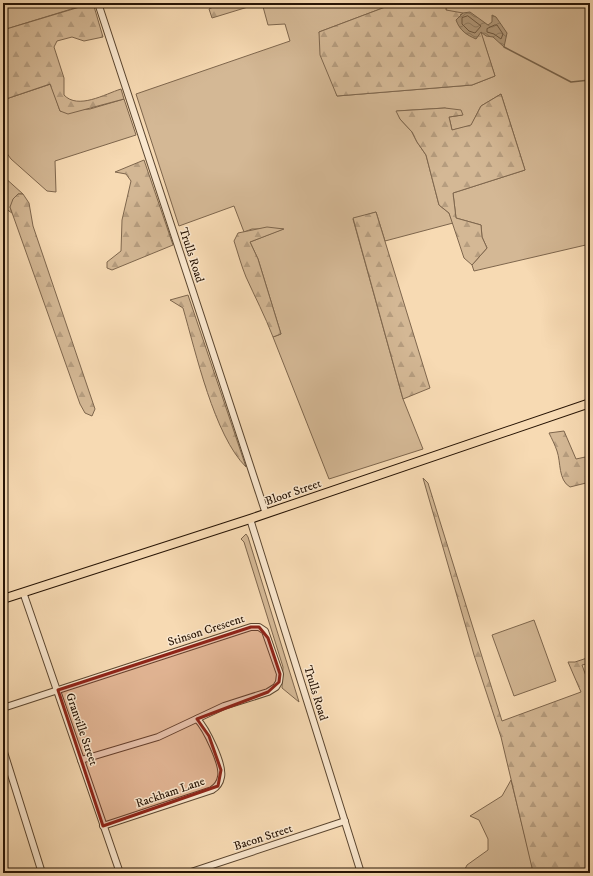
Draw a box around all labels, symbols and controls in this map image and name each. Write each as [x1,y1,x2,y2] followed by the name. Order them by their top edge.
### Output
[176,226,207,284] street label: Trulls Road
[263,476,323,509] street label: Bloor Street
[166,611,247,650] street label: Stinson Crescent
[300,664,331,722] street label: Trulls Road
[62,691,101,768] street label: Granville Street
[134,774,207,811] street label: Rackham Lane
[232,821,295,854] street label: Bacon Street

